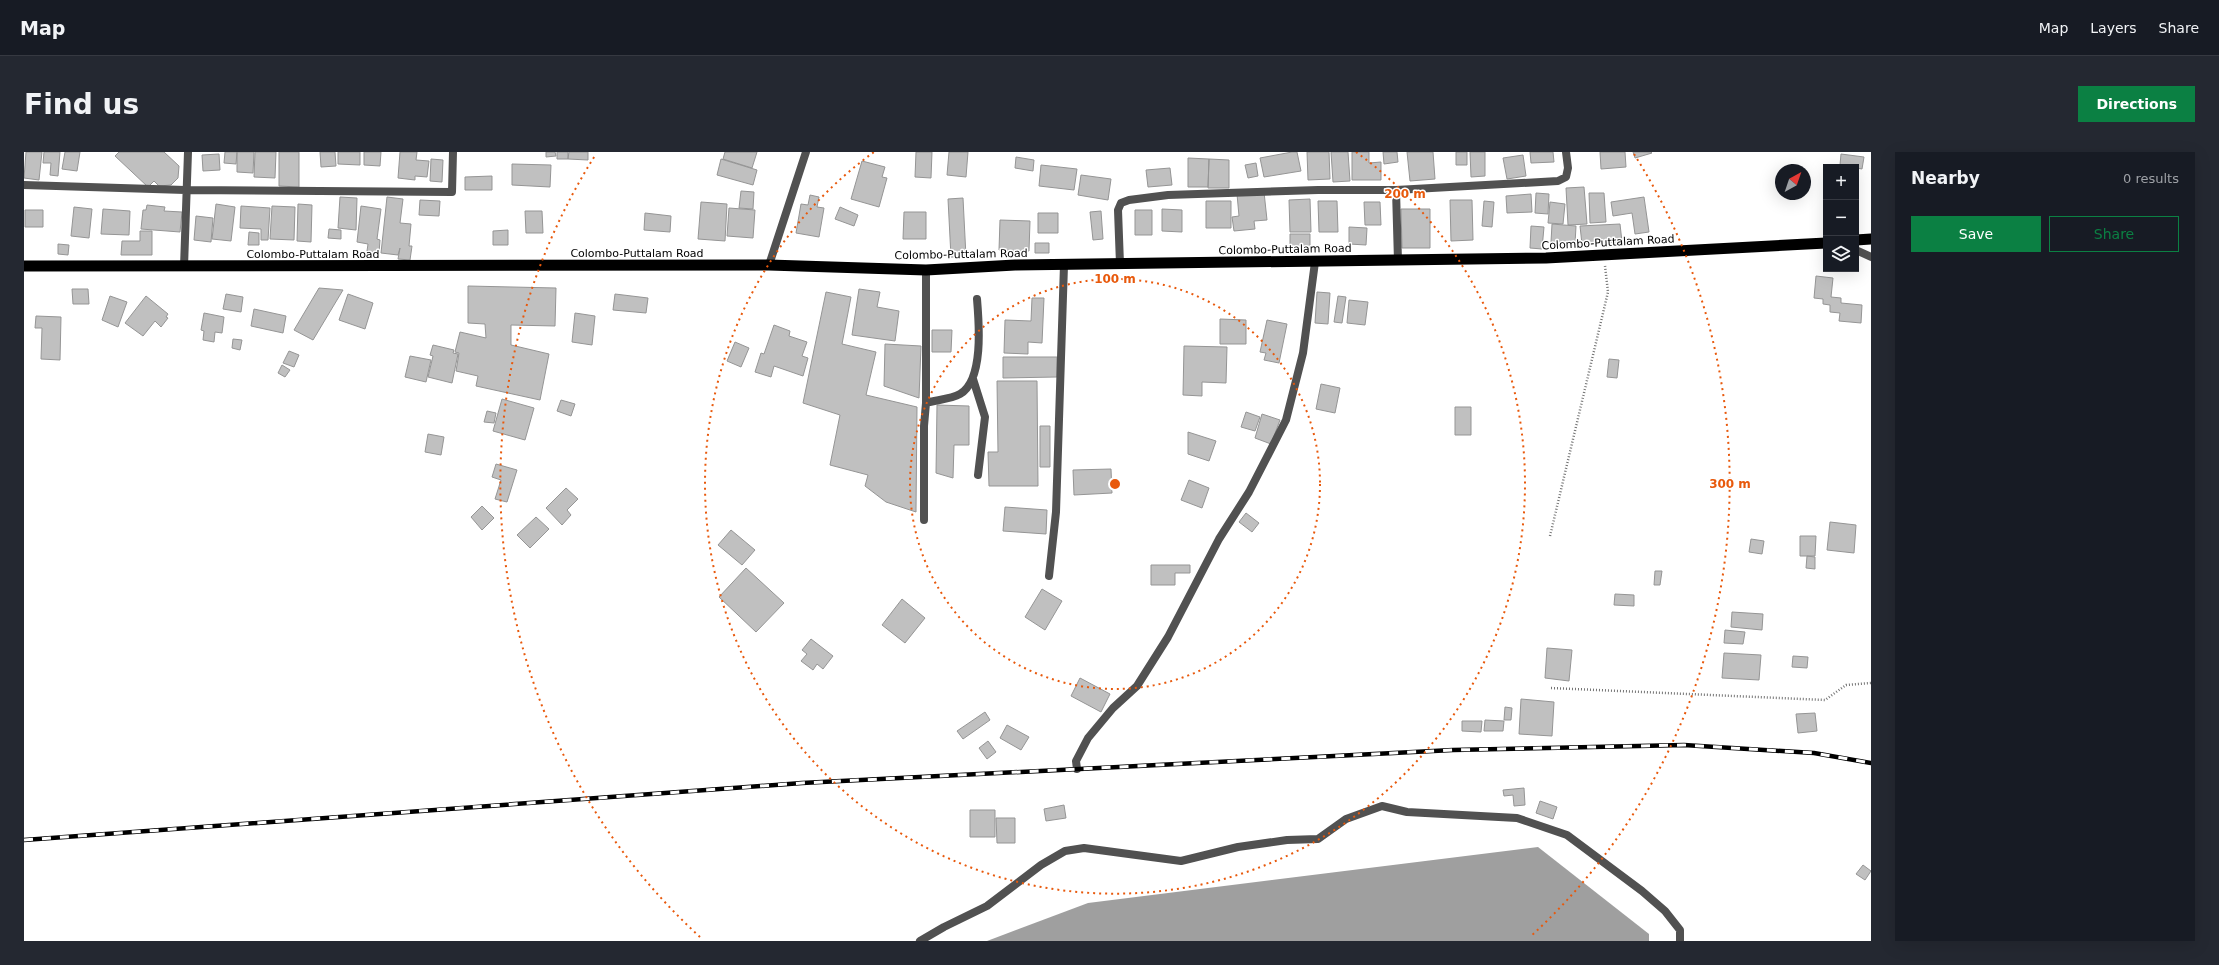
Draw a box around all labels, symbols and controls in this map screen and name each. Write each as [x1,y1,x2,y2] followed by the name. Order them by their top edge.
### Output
[20,17,65,39] text: Map
[2039,20,2068,36] text: Map
[2090,20,2137,36] text: Layers
[2159,20,2199,36] text: Share
[2078,86,2195,122] button: Directions
[24,88,139,121] text: Find us
[1775,164,1811,200] north arrow
[1823,164,1859,272] map controls
[1823,164,1859,200] button: +
[1911,168,1980,188] text: Nearby
[2123,171,2179,186] text: 0 results
[1384,187,1426,201] text: 200 m
[1823,200,1859,236] button: −
[1911,216,2041,252] button: Save
[2049,216,2179,252] button: Share
[1541,233,1675,252] street label: Colombo-Puttalam Road
[1823,236,1859,272] button: layers
[1218,242,1352,257] street label: Colombo-Puttalam Road
[570,247,704,260] street label: Colombo-Puttalam Road
[894,247,1028,262] street label: Colombo-Puttalam Road
[246,248,380,261] street label: Colombo-Puttalam Road
[1094,272,1136,286] text: 100 m
[1108,477,1122,491] centre of rings
[1709,477,1751,491] text: 300 m

